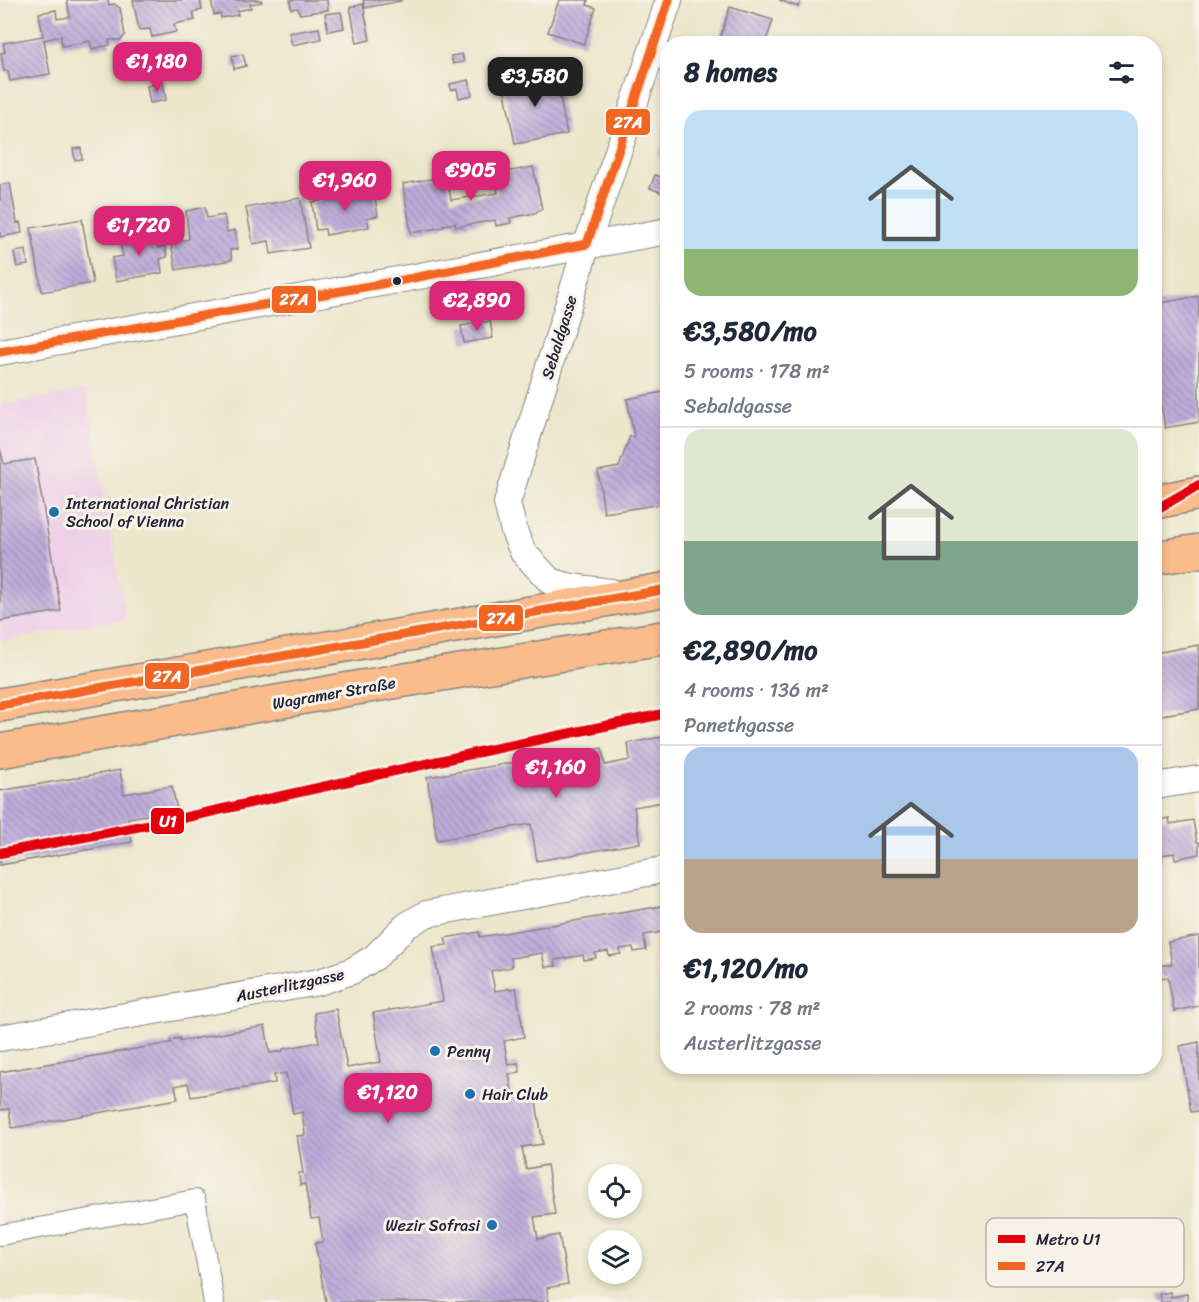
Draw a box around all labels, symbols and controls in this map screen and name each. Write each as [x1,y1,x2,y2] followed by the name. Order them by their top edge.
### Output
[108,42,206,93] pin: €1,180
[127,44,187,79] text: €1,180
[684,49,777,95] text: 8 homes
[1105,56,1138,89] icon: filters
[486,57,584,108] pin: €3,580
[502,59,568,94] text: €3,580
[605,108,651,136] line badge: 27A
[613,108,642,137] text: 27A
[857,149,965,257] icon: home
[435,151,507,202] pin: €905
[446,153,496,188] text: €905
[296,161,394,212] pin: €1,960
[313,163,377,198] text: €1,960
[90,206,188,257] pin: €1,720
[108,208,170,243] text: €1,720
[391,275,403,287] unlabelled marker
[428,281,526,332] pin: €2,890
[443,283,511,318] text: €2,890
[271,285,317,314] line badge: 27A
[279,285,308,314] text: 27A
[533,291,585,383] street label: Sebaldgasse
[684,308,817,354] text: €3,580/mo
[684,354,830,389] text: 5 rooms · 178 m²
[684,389,792,424] text: Sebaldgasse
[857,468,965,576] icon: home
[65,489,230,536] place label: International Christian School of Vienna
[47,505,61,519] marker: International Christian School of Vienna
[478,604,524,632] line badge: 27A
[486,604,515,633] text: 27A
[684,627,817,673] text: €2,890/mo
[144,662,190,690] line badge: 27A
[152,662,181,691] text: 27A
[270,668,398,718] street label: Wagramer Straße
[684,673,829,708] text: 4 rooms · 136 m²
[684,708,794,743] text: Panethgasse
[507,748,605,799] pin: €1,160
[526,750,586,785] text: €1,160
[857,786,965,894] icon: home
[150,807,185,835] line badge: U1
[159,807,177,836] text: U1
[684,945,808,991] text: €1,120/mo
[232,959,347,1011] street label: Austerlitzgasse
[684,991,820,1026] text: 2 rooms · 78 m²
[684,1026,822,1061] text: Austerlitzgasse
[447,1037,491,1066] place label: Penny
[428,1044,442,1058] marker: Penny
[339,1073,437,1124] pin: €1,120
[358,1075,418,1110] text: €1,120
[482,1080,549,1109] place label: Hair Club
[463,1087,477,1101] marker: Hair Club
[588,1164,642,1284] map controls
[588,1164,642,1218] button: locate
[385,1211,481,1240] place label: Wezir Sofrasi
[485,1218,499,1232] marker: Wezir Sofrasi
[986,1218,1184,1287] legend
[1036,1225,1101,1254] text: Metro U1
[588,1230,642,1284] button: layers
[1036,1252,1065,1281] text: 27A

